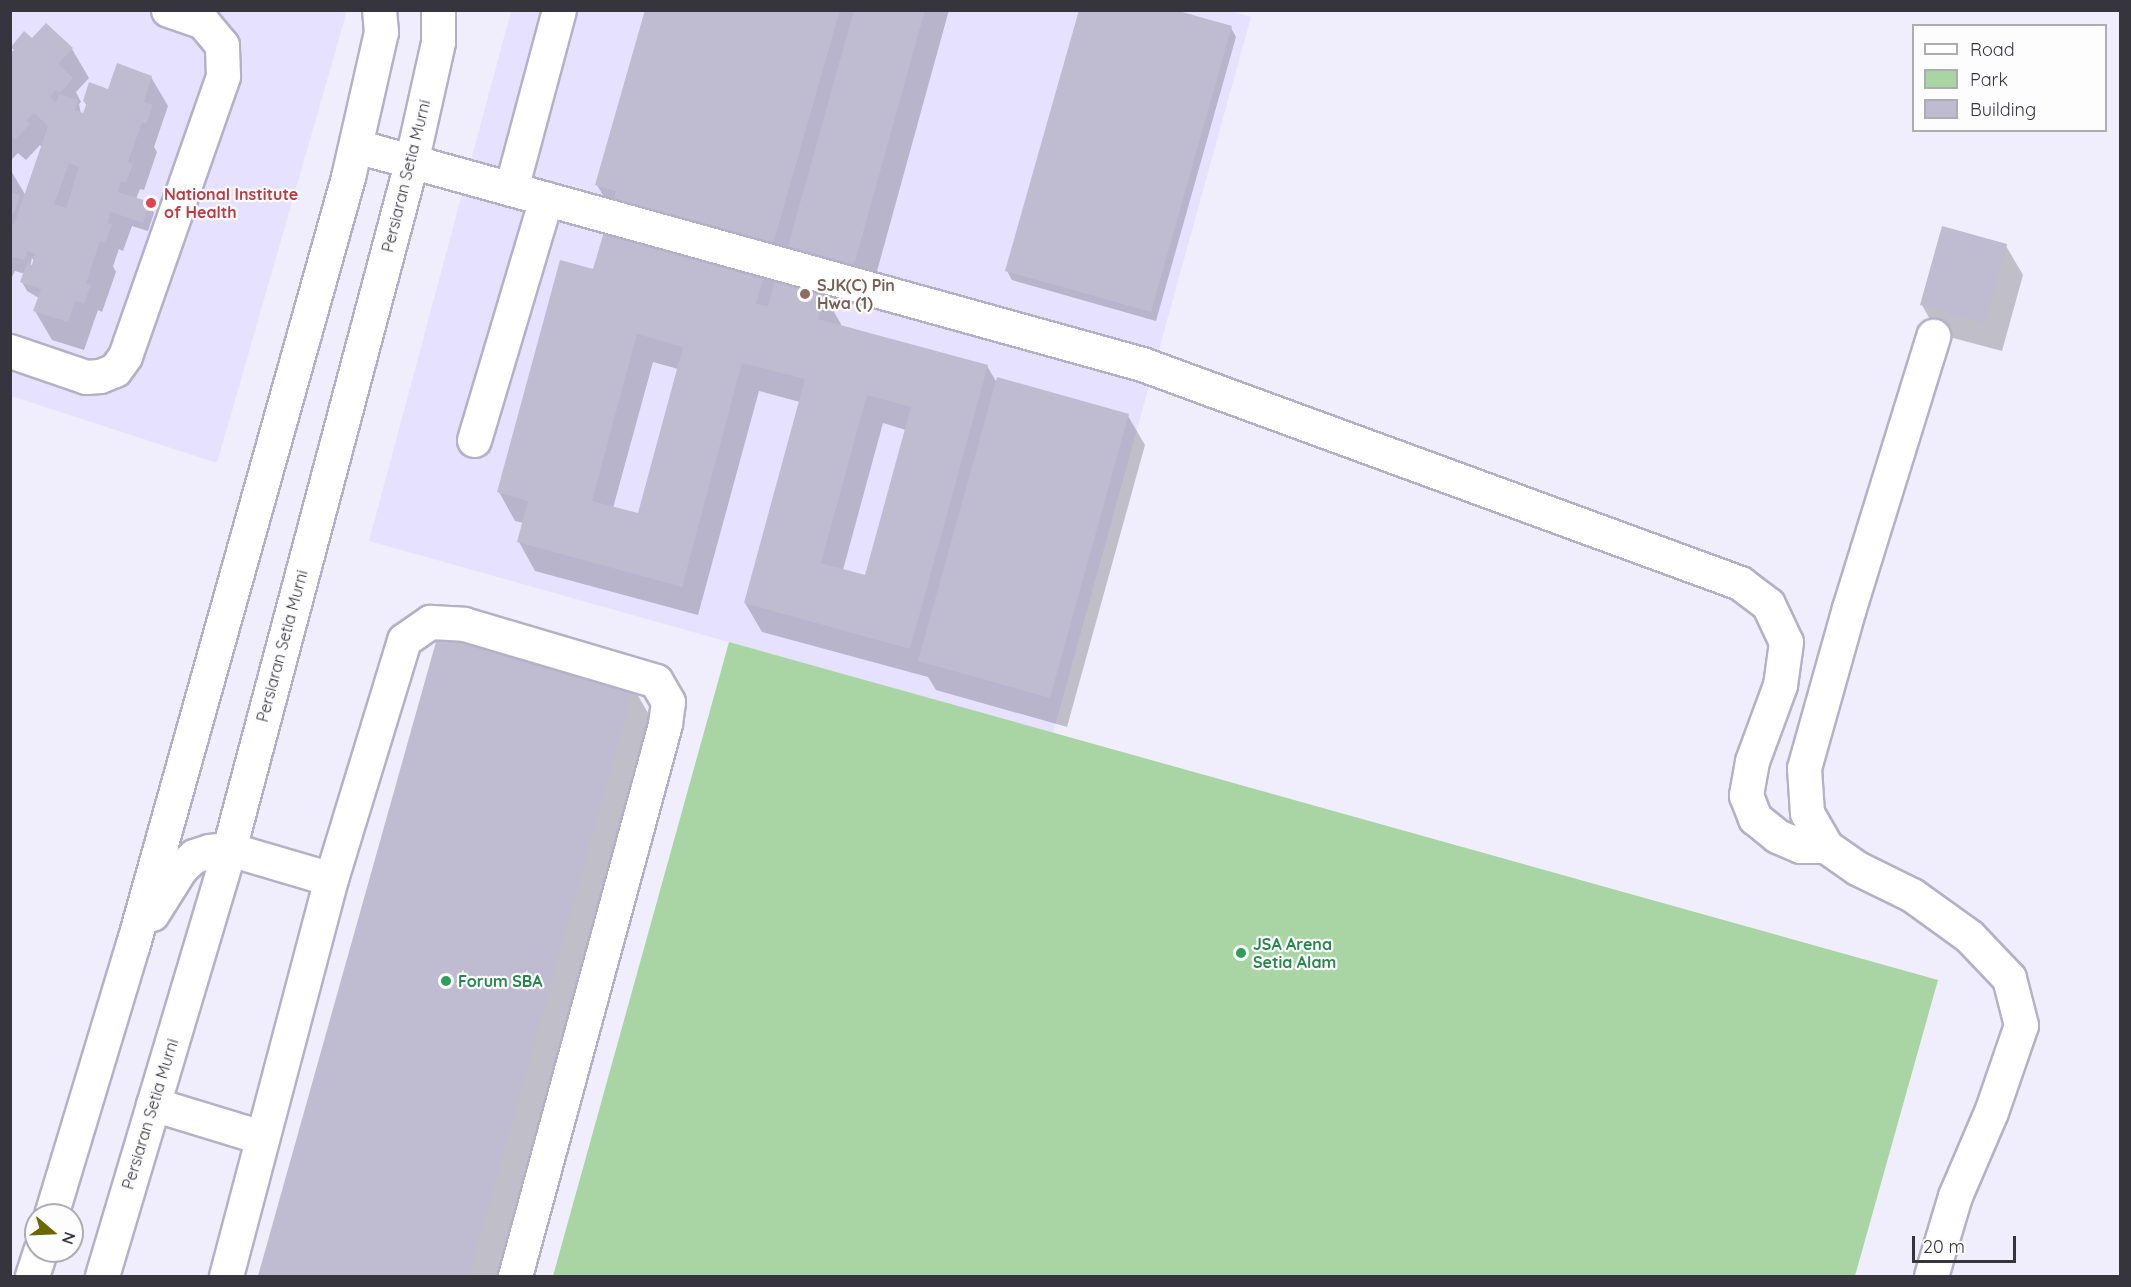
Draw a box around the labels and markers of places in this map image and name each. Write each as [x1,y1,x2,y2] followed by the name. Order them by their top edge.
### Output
[164,184,298,222] place label: National Institute of Health
[142,194,160,212] marker: National Institute of Health
[817,275,895,313] place label: SJK(C) Pin Hwa (1)
[798,287,812,301] marker: SJK(C) Pin Hwa (1)
[1253,934,1336,972] place label: JSA Arena Setia Alam
[1234,946,1248,960] marker: JSA Arena Setia Alam
[458,971,543,991] place label: Forum SBA
[439,974,453,988] marker: Forum SBA

